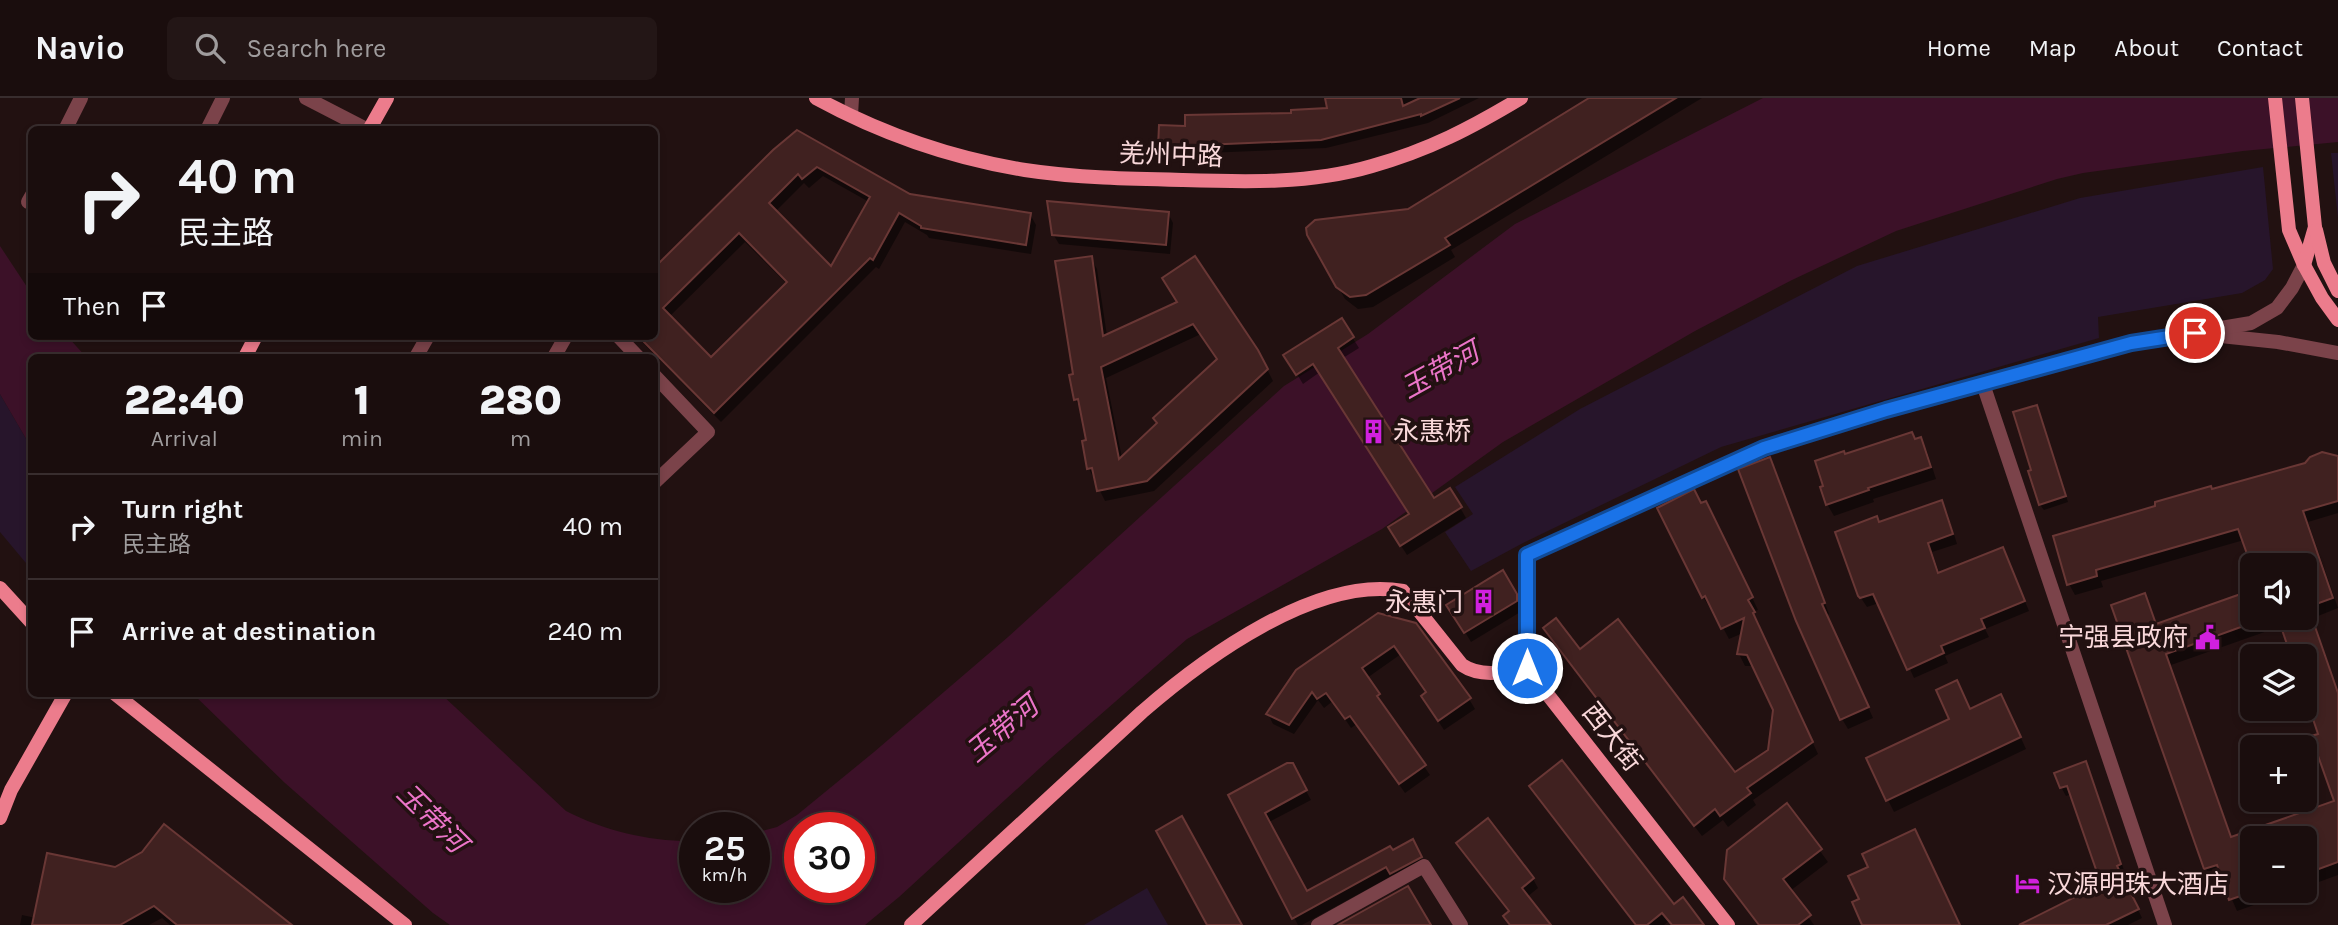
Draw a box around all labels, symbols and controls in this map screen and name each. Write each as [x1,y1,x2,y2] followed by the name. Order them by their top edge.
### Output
[167,17,657,80] search box
[35,29,125,67] text: Navio
[191,29,229,67] icon: search
[247,33,386,64] text: Search here
[1927,34,1991,62] text: Home
[2029,34,2076,62] text: Map
[2114,34,2179,62] text: About
[2217,34,2303,62] text: Contact
[1118,138,1224,172] street label: 羌州中路
[178,148,297,205] text: 40 m
[63,154,154,245] icon: right
[178,215,274,252] text: 民主路
[135,287,173,325] icon: arrive
[63,291,121,322] text: Then
[2165,303,2225,363] pin
[2176,314,2214,352] icon: arrive
[1395,333,1489,405] water label: 玉带河
[124,375,245,425] text: 22:40
[354,375,370,425] text: 1
[479,375,562,425] text: 280
[1393,416,1471,447] place label: 永惠桥
[1359,417,1387,445] building icon: 永惠桥
[151,425,218,452] text: Arrival
[341,425,383,452] text: min
[510,425,531,452] text: m
[122,494,243,525] text: Turn right
[63,508,101,546] icon: right
[563,511,623,542] text: 40 m
[122,531,191,558] text: 民主路
[2240,553,2317,903] map controls
[2240,553,2317,630] button: sound
[1385,587,1463,618] place label: 永惠门
[1469,588,1497,616] building icon: 永惠门
[63,613,101,651] icon: arrive
[122,616,376,647] text: Arrive at destination
[547,616,623,647] text: 240 m
[2058,622,2188,653] place label: 宁强县政府
[2194,623,2222,651] public building icon: 宁强县政府
[1490,631,1564,705] position arrow
[2240,644,2317,721] button: layers
[959,686,1049,769] water label: 玉带河
[1576,697,1648,777] street label: 西大街
[2240,735,2317,812] button: +
[391,777,477,863] water label: 玉带河
[784,812,875,903] speed limit sign: 30
[2240,826,2317,903] button: −
[704,828,745,869] text: 25
[702,864,747,886] text: km/h
[2047,869,2229,900] place label: 汉源明珠大酒店
[2013,870,2041,898] hotel icon: 汉源明珠大酒店

